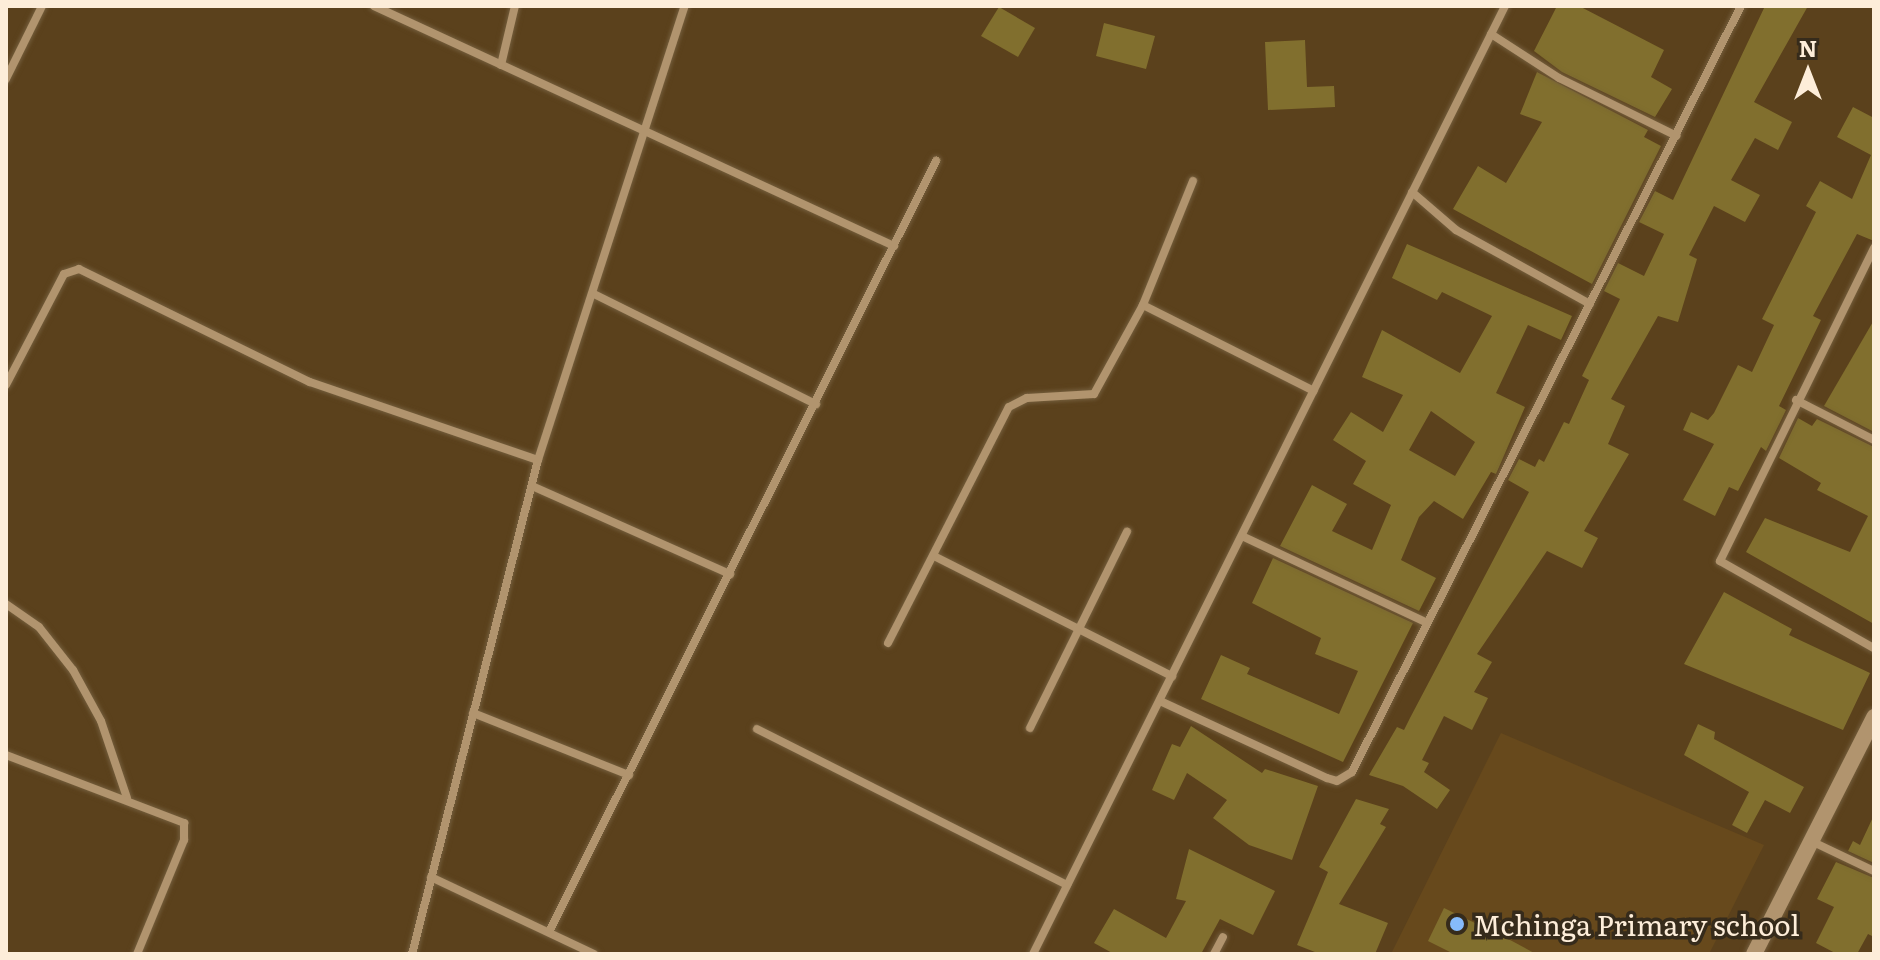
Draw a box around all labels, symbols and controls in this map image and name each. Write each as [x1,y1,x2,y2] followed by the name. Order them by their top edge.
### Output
[1799,31,1817,64] text: N
[1768,32,1848,112] north arrow
[1473,907,1800,941] place label: Mchinga Primary school
[1448,915,1466,933] marker: Mchinga Primary school

